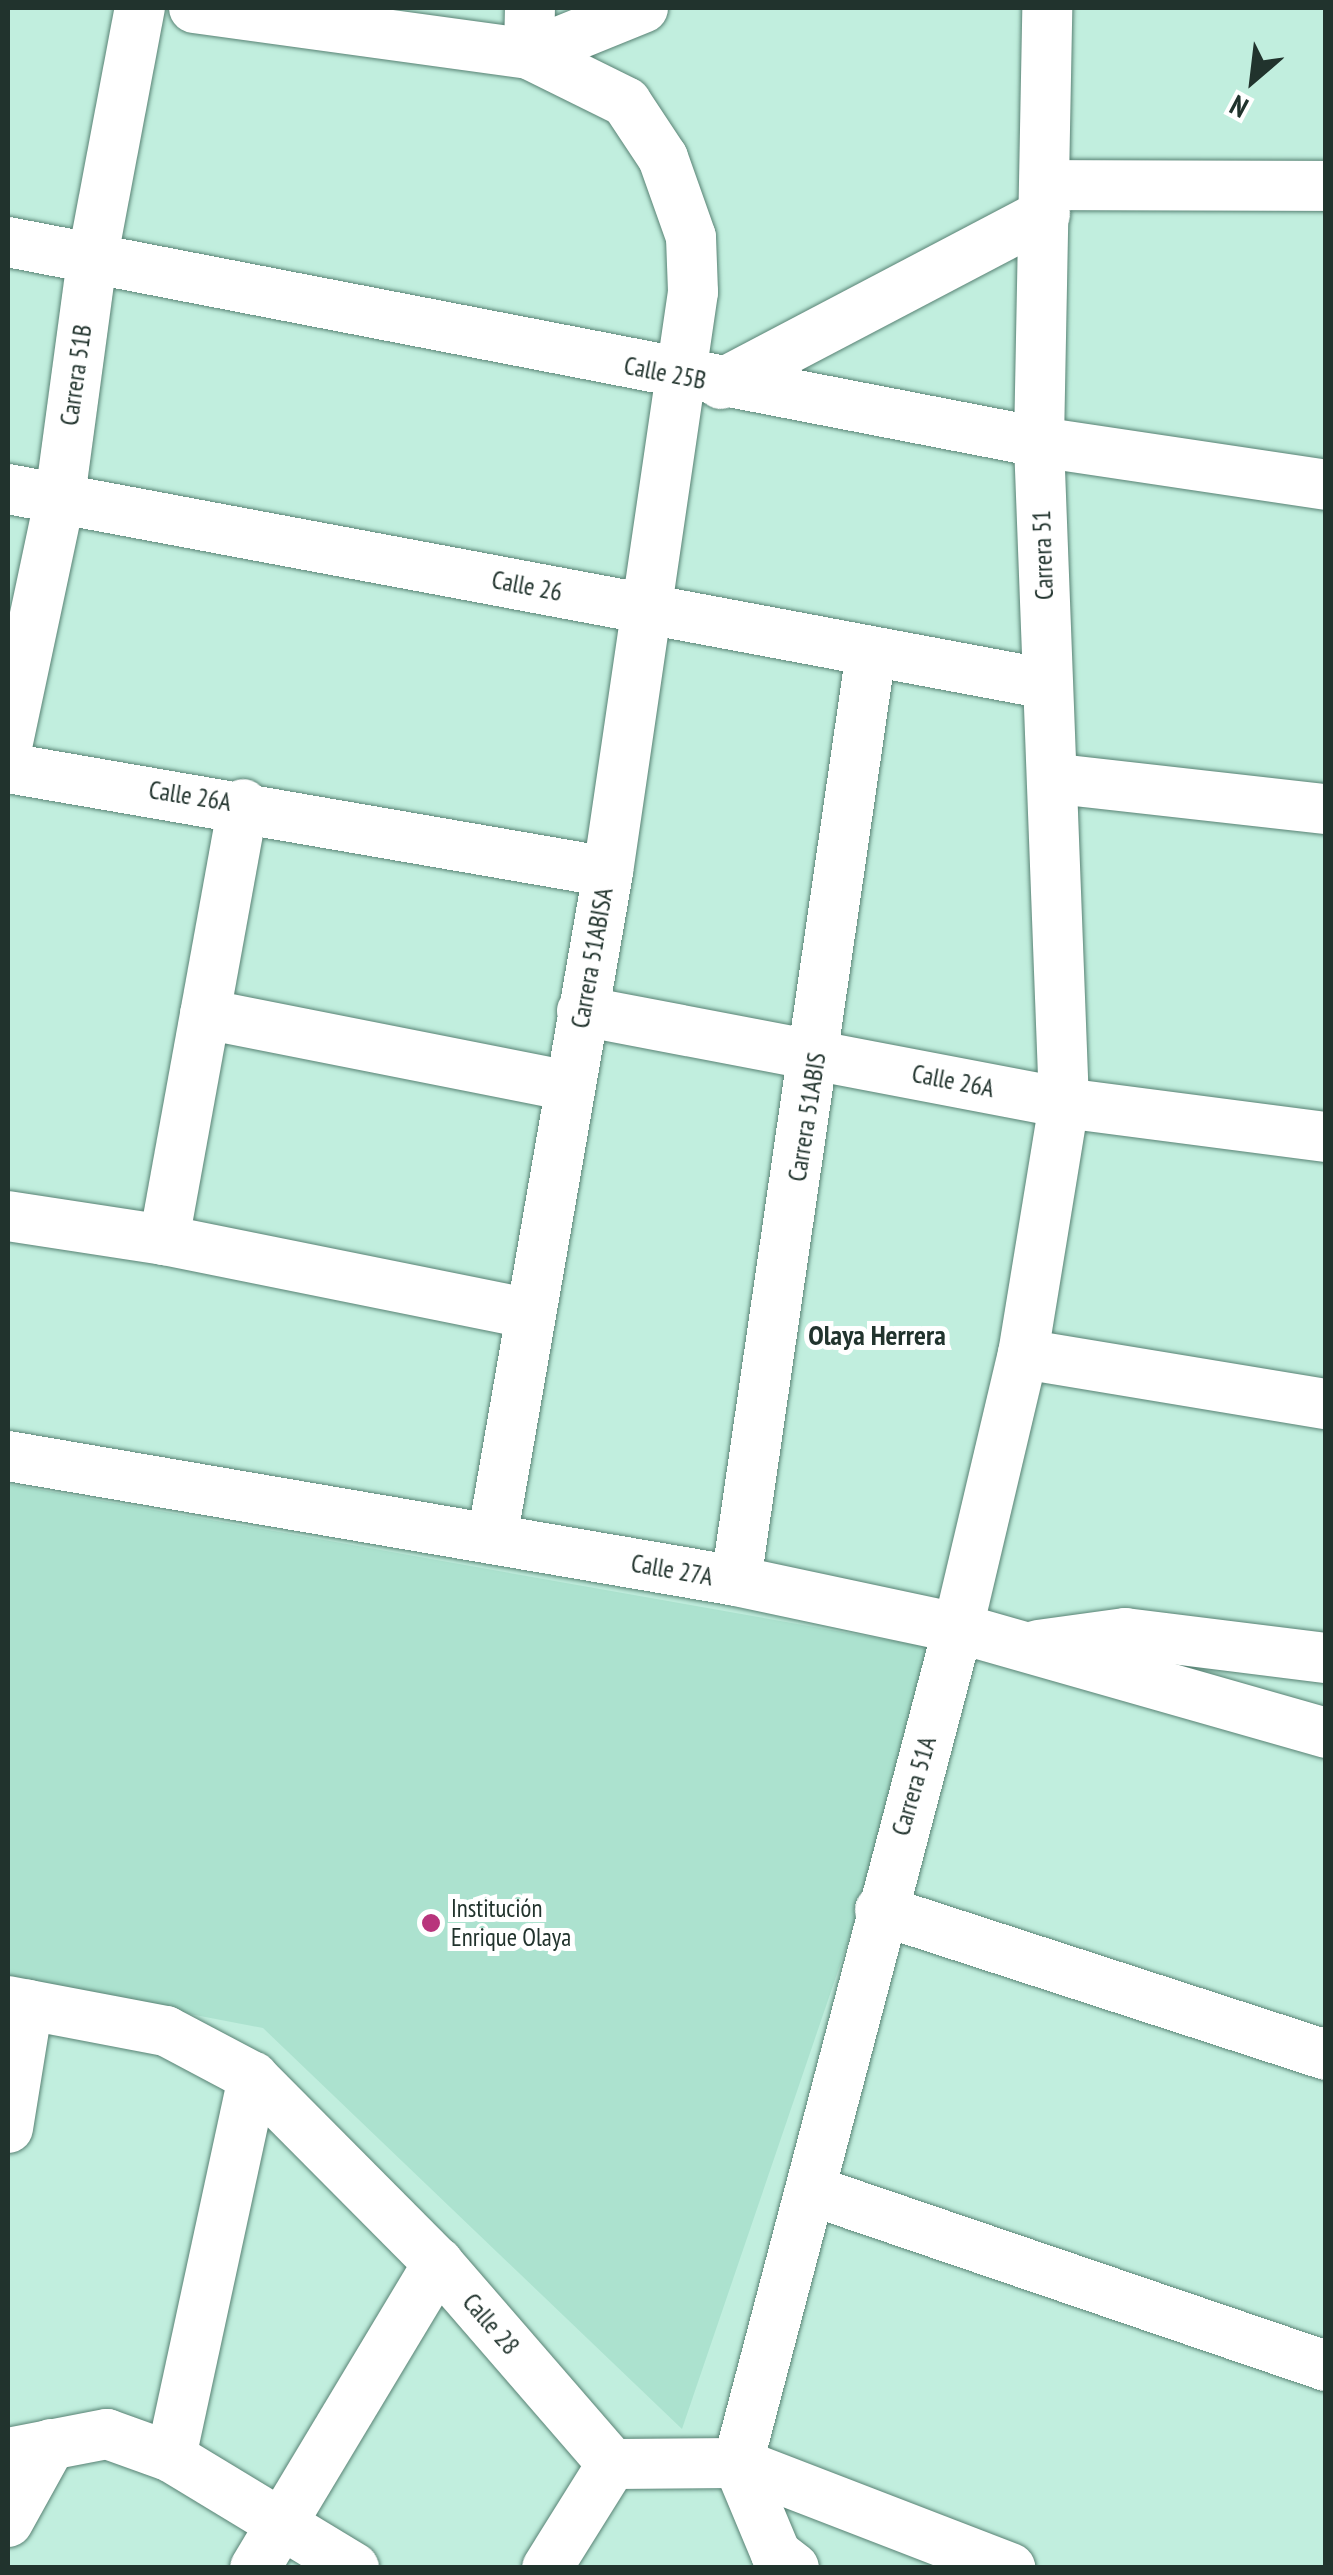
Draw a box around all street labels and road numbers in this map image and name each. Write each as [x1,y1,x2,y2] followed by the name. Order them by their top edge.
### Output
[54,323,98,427] street label: Carrera 51B
[622,350,708,396] street label: Calle 25B
[1026,510,1060,600] street label: Carrera 51
[489,565,565,607] street label: Calle 26
[147,775,233,817] street label: Calle 26A
[565,886,619,1030] street label: Carrera 51ABISA
[782,1050,832,1184] street label: Carrera 51ABIS
[910,1058,996,1104] street label: Calle 26A
[629,1548,715,1592] street label: Calle 27A
[886,1733,942,1839] street label: Carrera 51A
[456,2287,526,2361] street label: Calle 28

